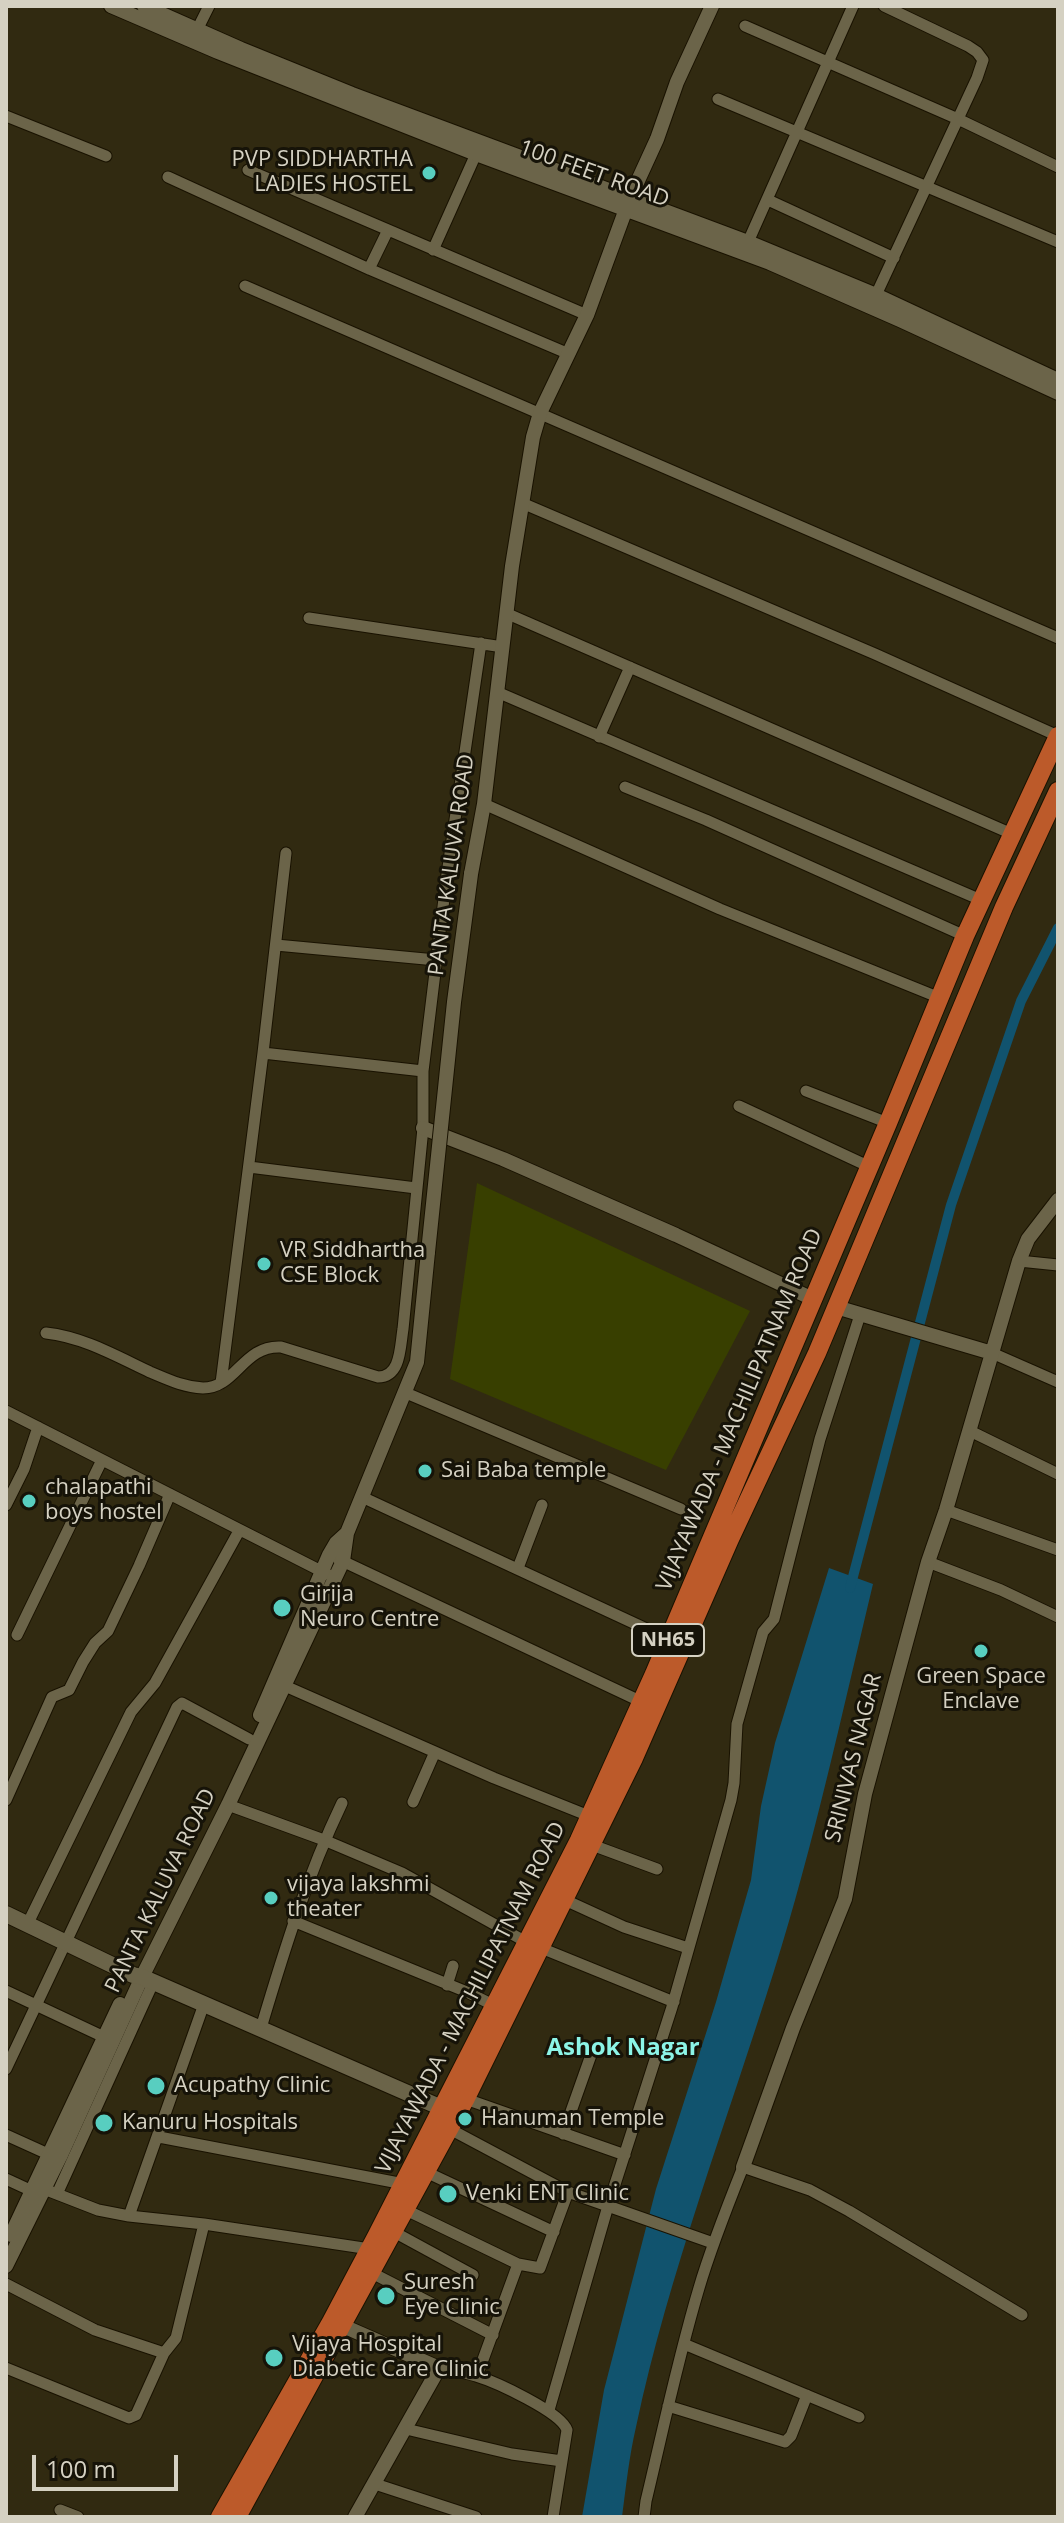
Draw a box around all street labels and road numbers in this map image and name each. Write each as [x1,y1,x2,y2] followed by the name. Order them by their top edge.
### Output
[515,135,673,213] street label: 100 FEET ROAD
[423,752,481,978] street label: PANTA KALUVA ROAD
[651,1225,829,1595] street label: VIJAYAWADA - MACHILIPATNAM ROAD
[632,1624,704,1656] road number: NH65
[820,1671,888,1845] street label: SRINIVAS NAGAR
[100,1785,222,1997] street label: PANTA KALUVA ROAD
[370,1818,572,2178] street label: VIJAYAWADA - MACHILIPATNAM ROAD

